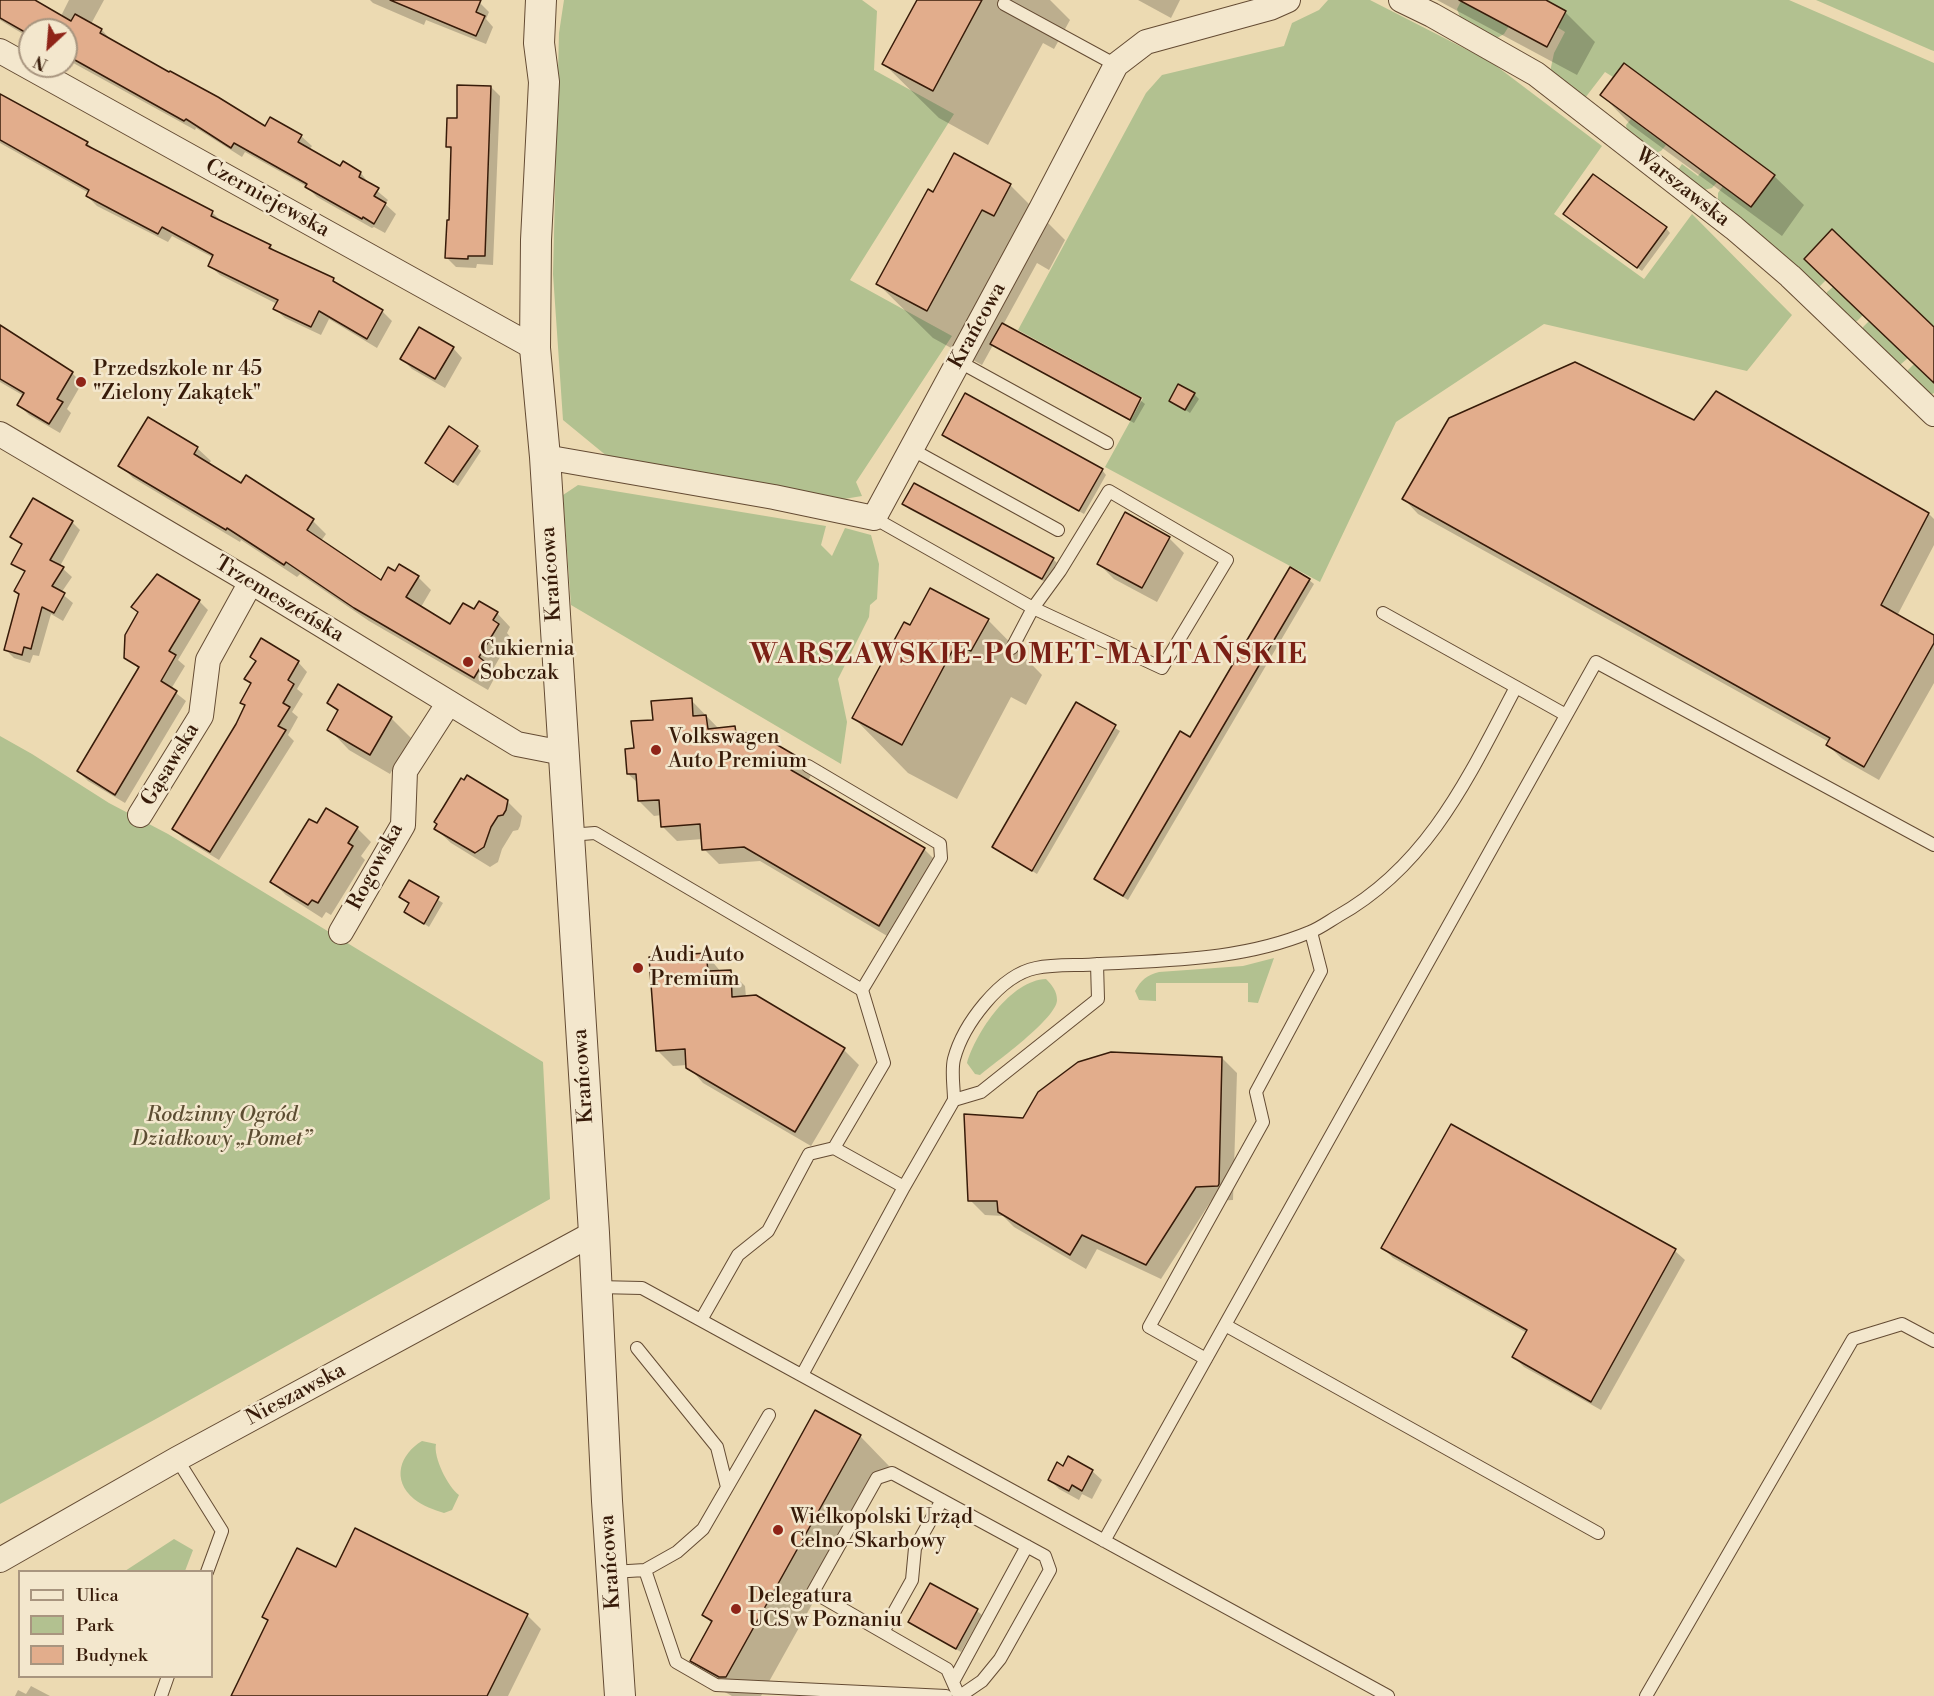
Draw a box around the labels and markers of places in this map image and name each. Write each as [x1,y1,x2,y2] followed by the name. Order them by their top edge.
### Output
[93,357,262,407] place label: Przedszkole nr 45 "Zielony Zakątek"
[74,375,88,389] marker: Przedszkole nr 45 "Zielony Zakątek"
[480,637,574,687] place label: Cukiernia Sobczak
[461,655,475,669] marker: Cukiernia Sobczak
[668,725,807,775] place label: Volkswagen Auto Premium
[649,743,663,757] marker: Volkswagen Auto Premium
[650,943,745,993] place label: Audi Auto Premium
[631,961,645,975] marker: Audi Auto Premium
[790,1505,973,1555] place label: Wielkopolski Urząd Celno-Skarbowy
[771,1523,785,1537] marker: Wielkopolski Urząd Celno-Skarbowy
[748,1584,902,1634] place label: Delegatura UCS w Poznaniu
[729,1602,743,1616] marker: Delegatura UCS w Poznaniu

